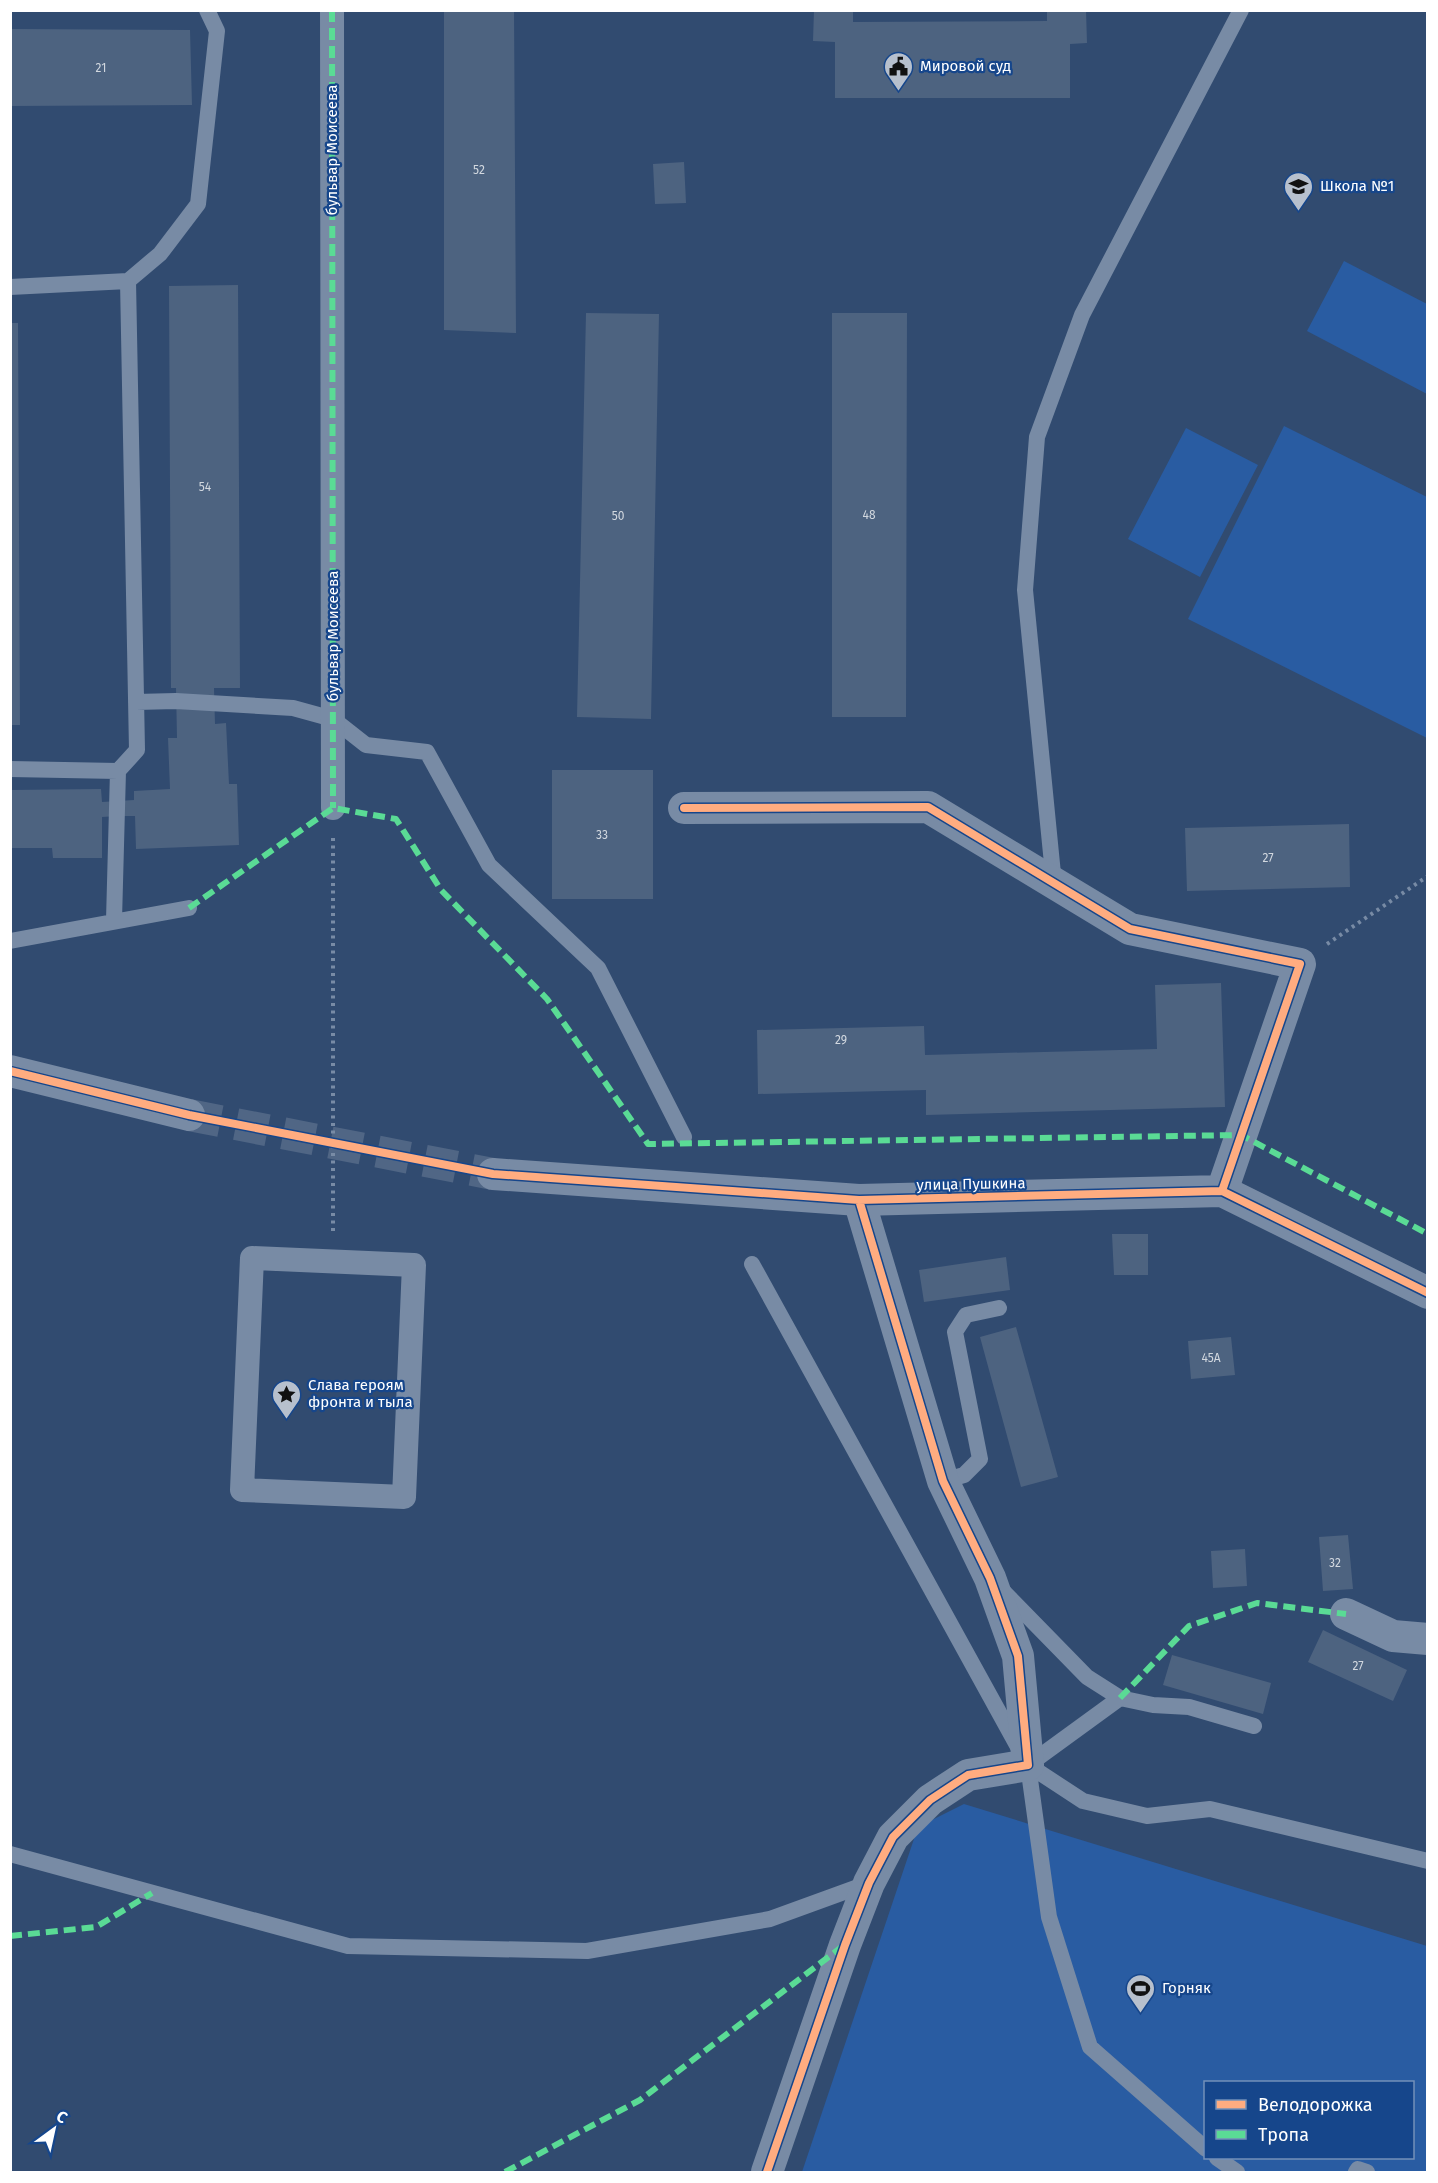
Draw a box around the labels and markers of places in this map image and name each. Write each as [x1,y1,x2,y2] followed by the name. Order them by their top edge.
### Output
[883,50,915,92] public building icon: Мировой суд
[920,57,1011,75] place label: Мировой суд
[1283,170,1315,212] school or university icon: Школа №1
[1320,177,1394,195] place label: Школа №1
[308,1376,413,1411] place label: Слава героям фронта и тыла
[271,1378,303,1420] place icon: Слава героям фронта и тыла
[1125,1972,1157,2014] sports icon: Горняк
[1162,1979,1211,1997] place label: Горняк

